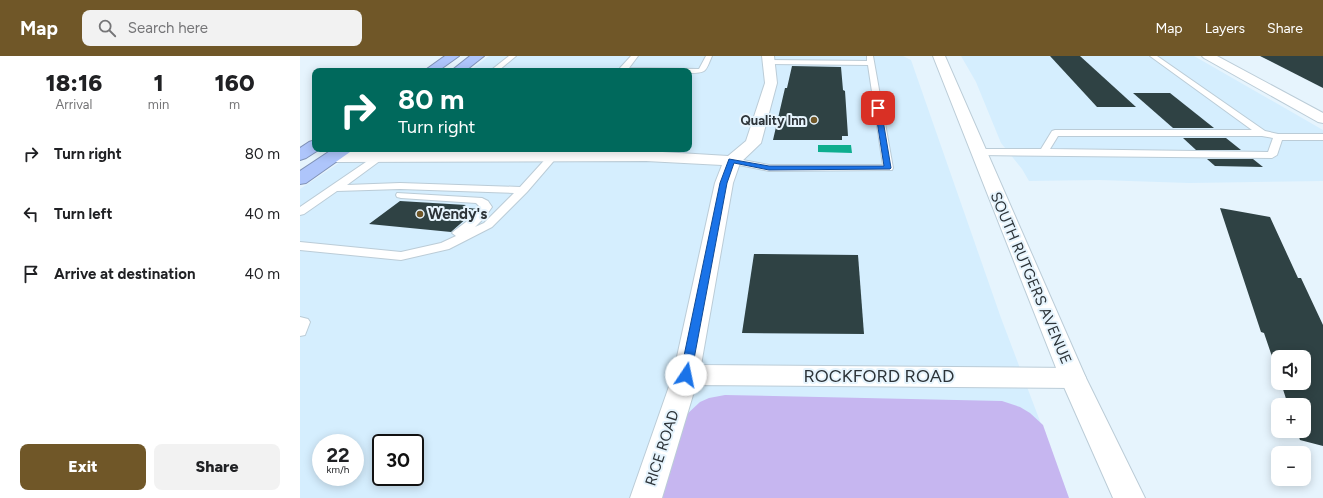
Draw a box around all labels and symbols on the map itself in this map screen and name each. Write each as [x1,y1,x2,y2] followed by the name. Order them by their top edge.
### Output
[861,91,895,125] pin
[740,113,806,128] place label: Quality Inn
[809,115,819,125] marker: Quality Inn
[987,189,1075,367] street label: SOUTH RUTGERS AVENUE
[428,205,487,223] place label: Wendy's
[415,209,425,219] marker: Wendy's
[665,354,707,396] position arrow
[804,365,954,387] street label: ROCKFORD ROAD
[641,408,683,488] street label: RICE ROAD
[372,434,424,486] speed limit sign: 30

